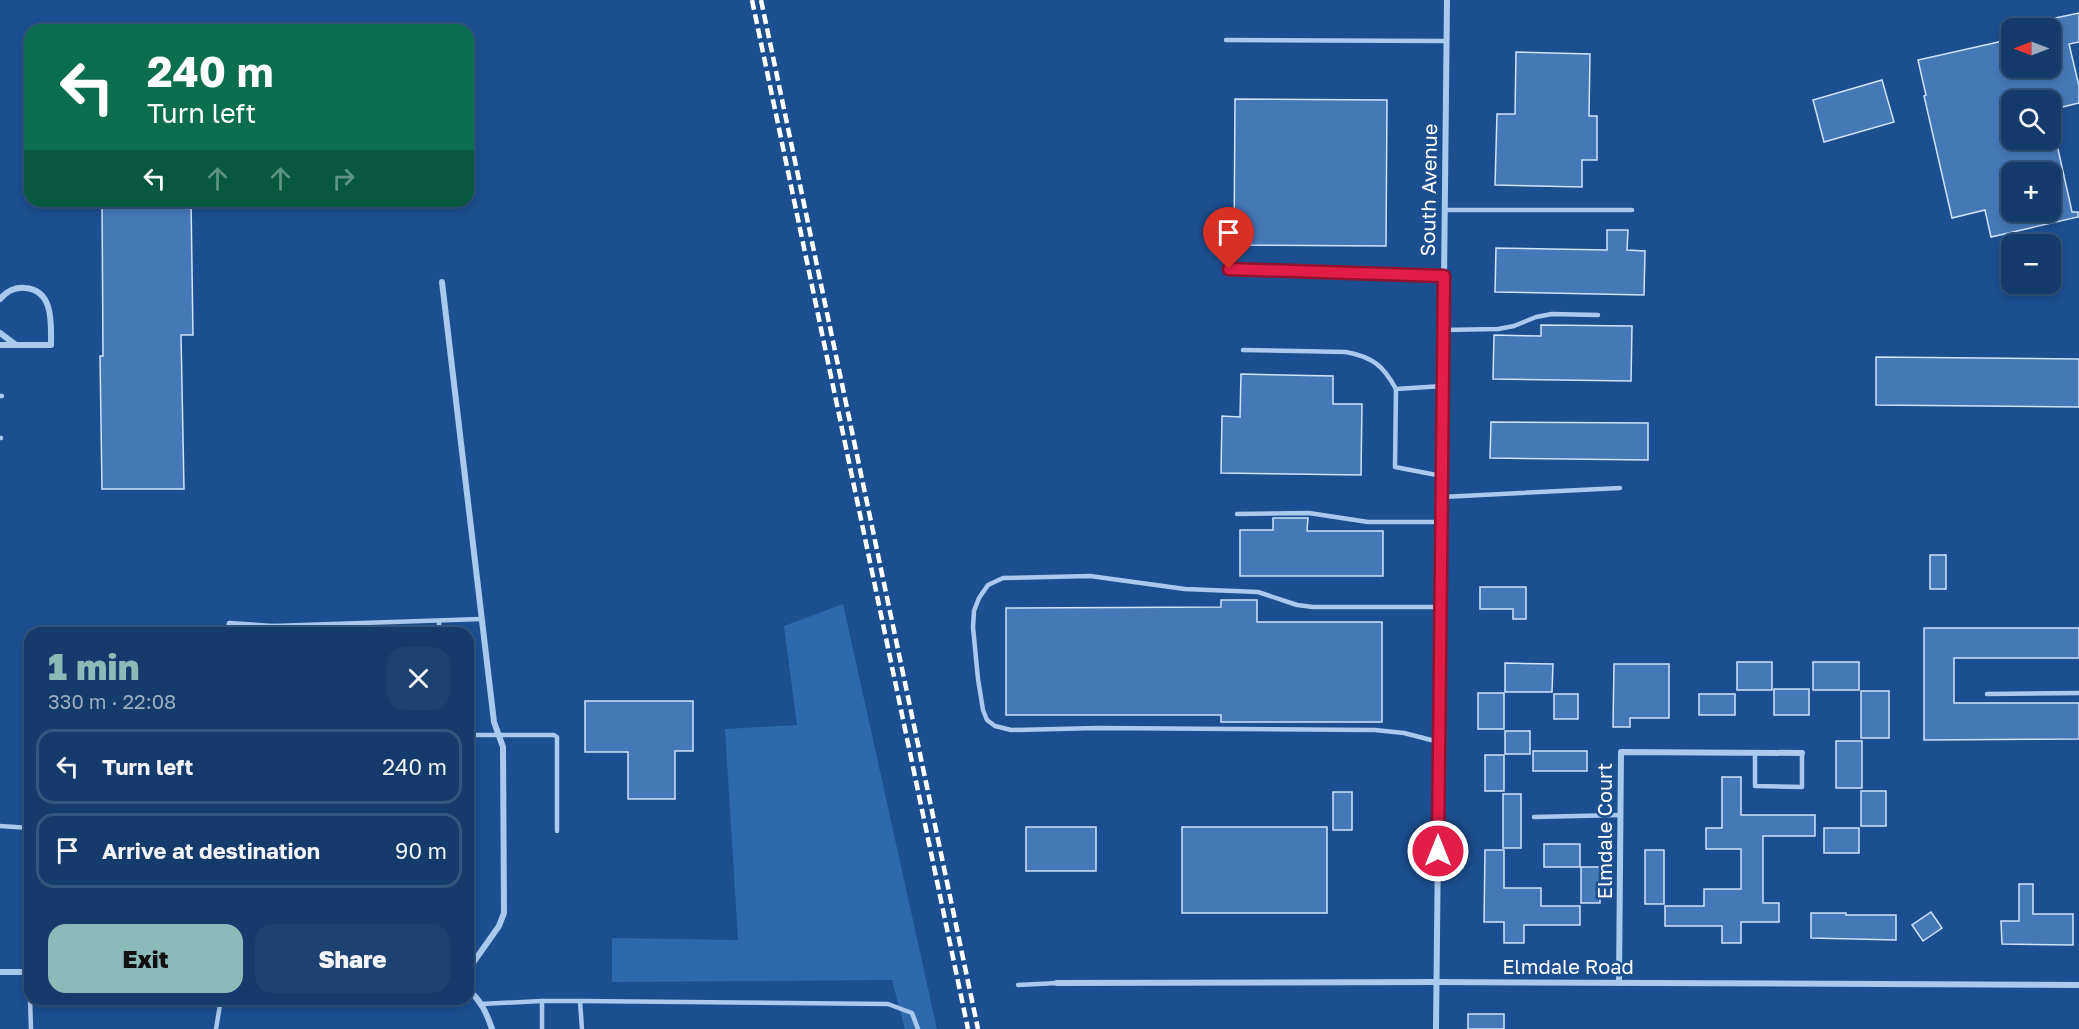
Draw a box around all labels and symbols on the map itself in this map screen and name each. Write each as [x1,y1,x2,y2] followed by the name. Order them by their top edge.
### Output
[2001,18,2061,78] north arrow
[1415,123,1441,257] street label: South Avenue
[1203,207,1254,269] pin
[1592,763,1616,899] street label: Elmdale Court
[1406,819,1470,883] position arrow
[1502,954,1634,978] street label: Elmdale Road

